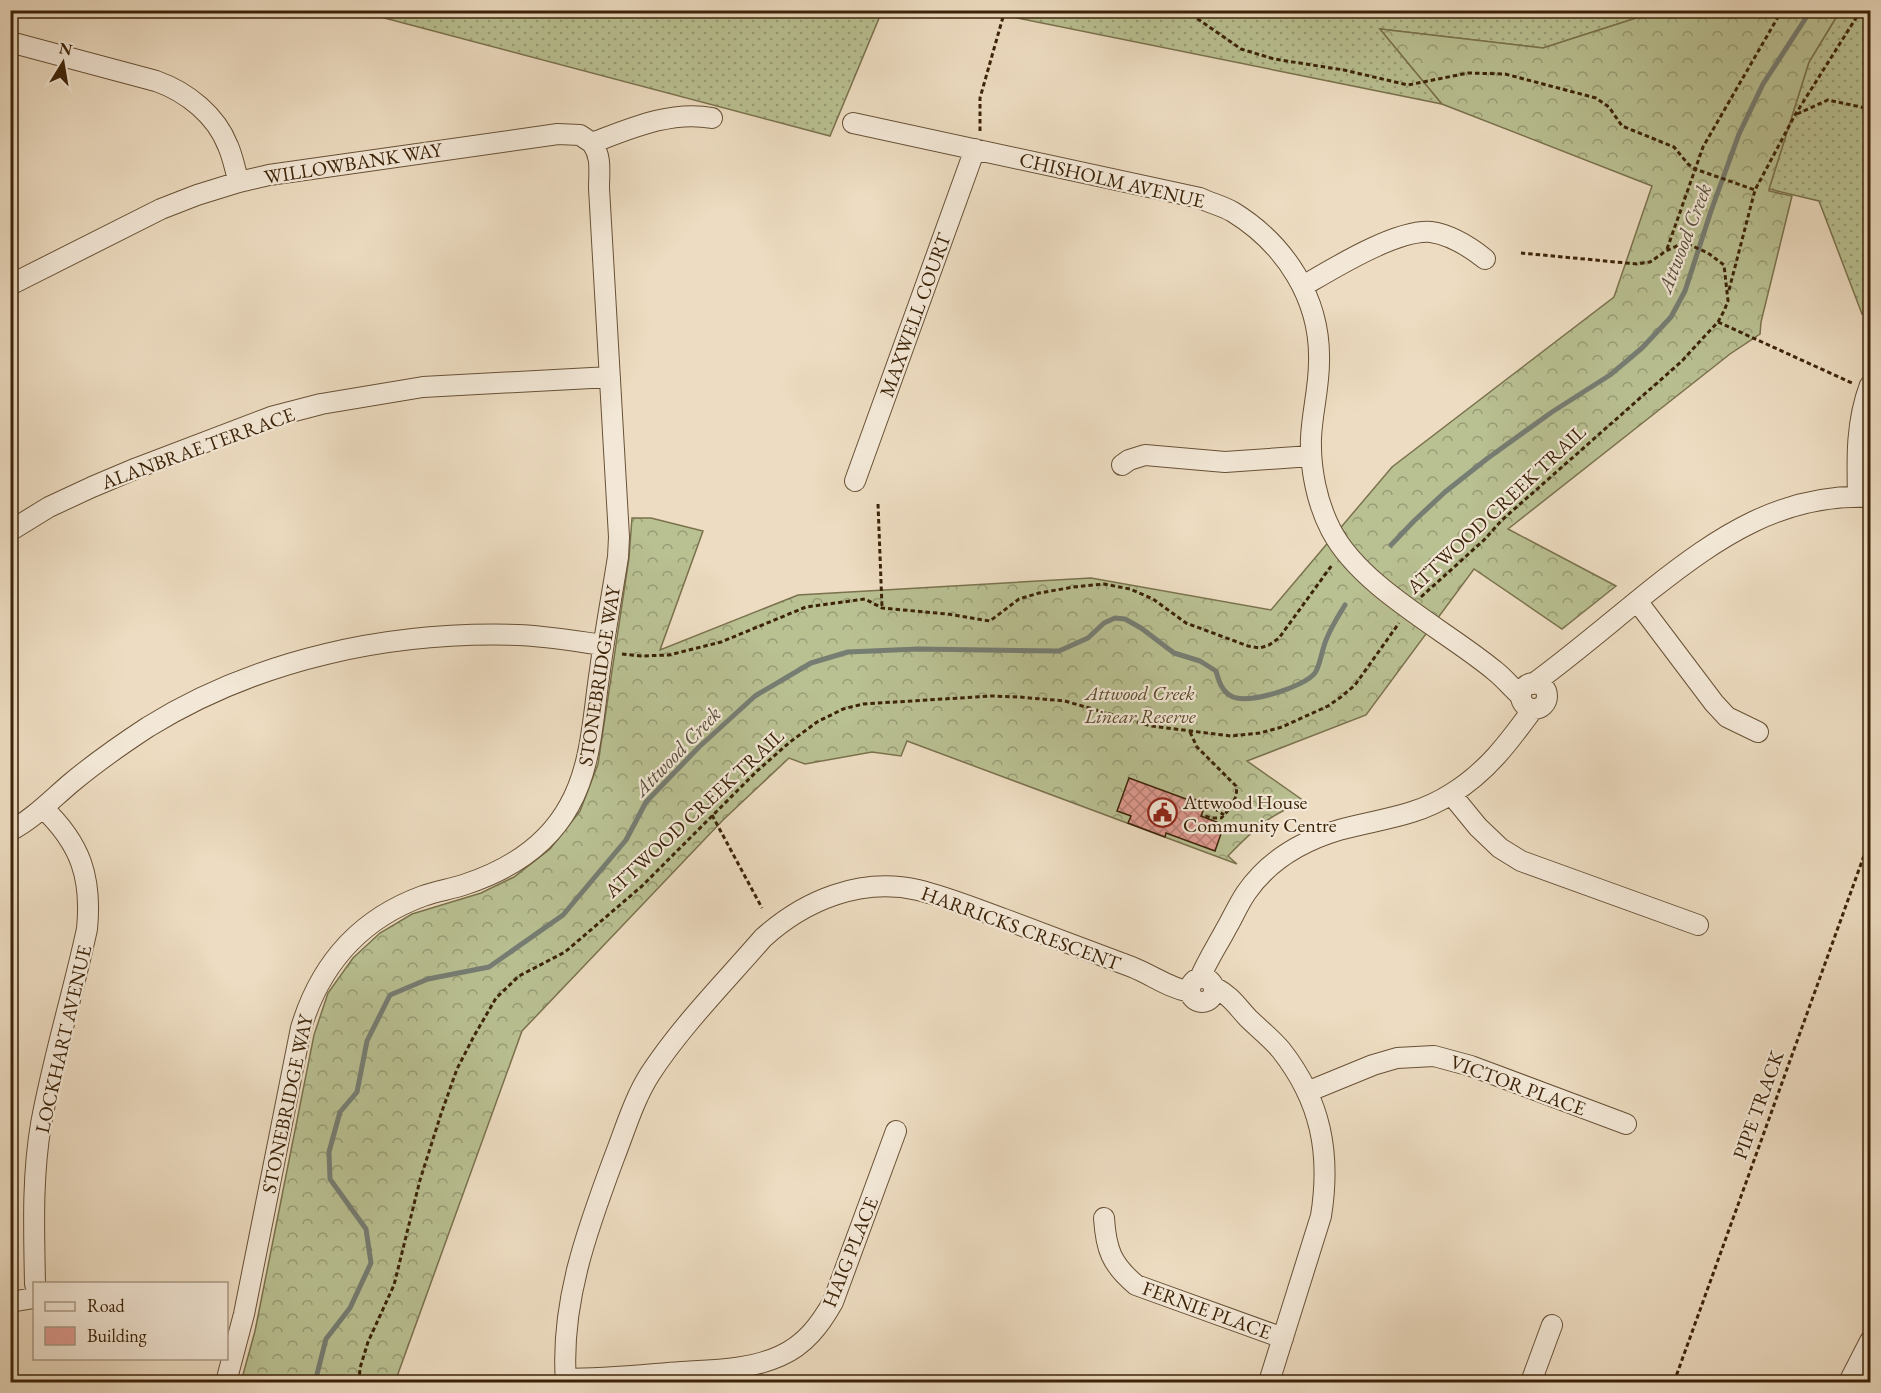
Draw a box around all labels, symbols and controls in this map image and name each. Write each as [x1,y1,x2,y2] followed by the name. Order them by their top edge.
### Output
[33,33,93,93] north arrow
[57,37,74,60] text: N
[262,136,445,190] street label: WILLOWBANK WAY
[1017,146,1207,214] street label: CHISHOLM AVENUE
[1650,179,1717,298] water label: Attwood Creek
[873,229,957,401] street label: MAXWELL COURT
[97,401,298,495] street label: ALANBRAE TERRACE
[1400,419,1591,600] street label: ATTWOOD CREEK TRAIL
[572,583,626,768] street label: STONEBRIDGE WAY
[1083,680,1196,729] park label: Attwood Creek Linear Reserve
[626,700,727,803] water label: Attwood Creek
[598,723,789,904] street label: ATTWOOD CREEK TRAIL
[1182,789,1337,838] place label: Attwood House Community Centre
[1146,797,1178,829] public building icon: Attwood House Community Centre
[918,880,1125,976] street label: HARRICKS CRESCENT
[29,942,97,1136] street label: LOCKHART AVENUE
[255,1011,319,1196] street label: STONEBRIDGE WAY
[1726,1047,1790,1163] street label: PIPE TRACK
[1447,1048,1589,1122] street label: VICTOR PLACE
[816,1193,884,1311] street label: HAIG PLACE
[1139,1275,1275,1345] street label: FERNIE PLACE
[33,1282,228,1360] legend
[87,1294,126,1317] text: Road
[87,1324,147,1347] text: Building

